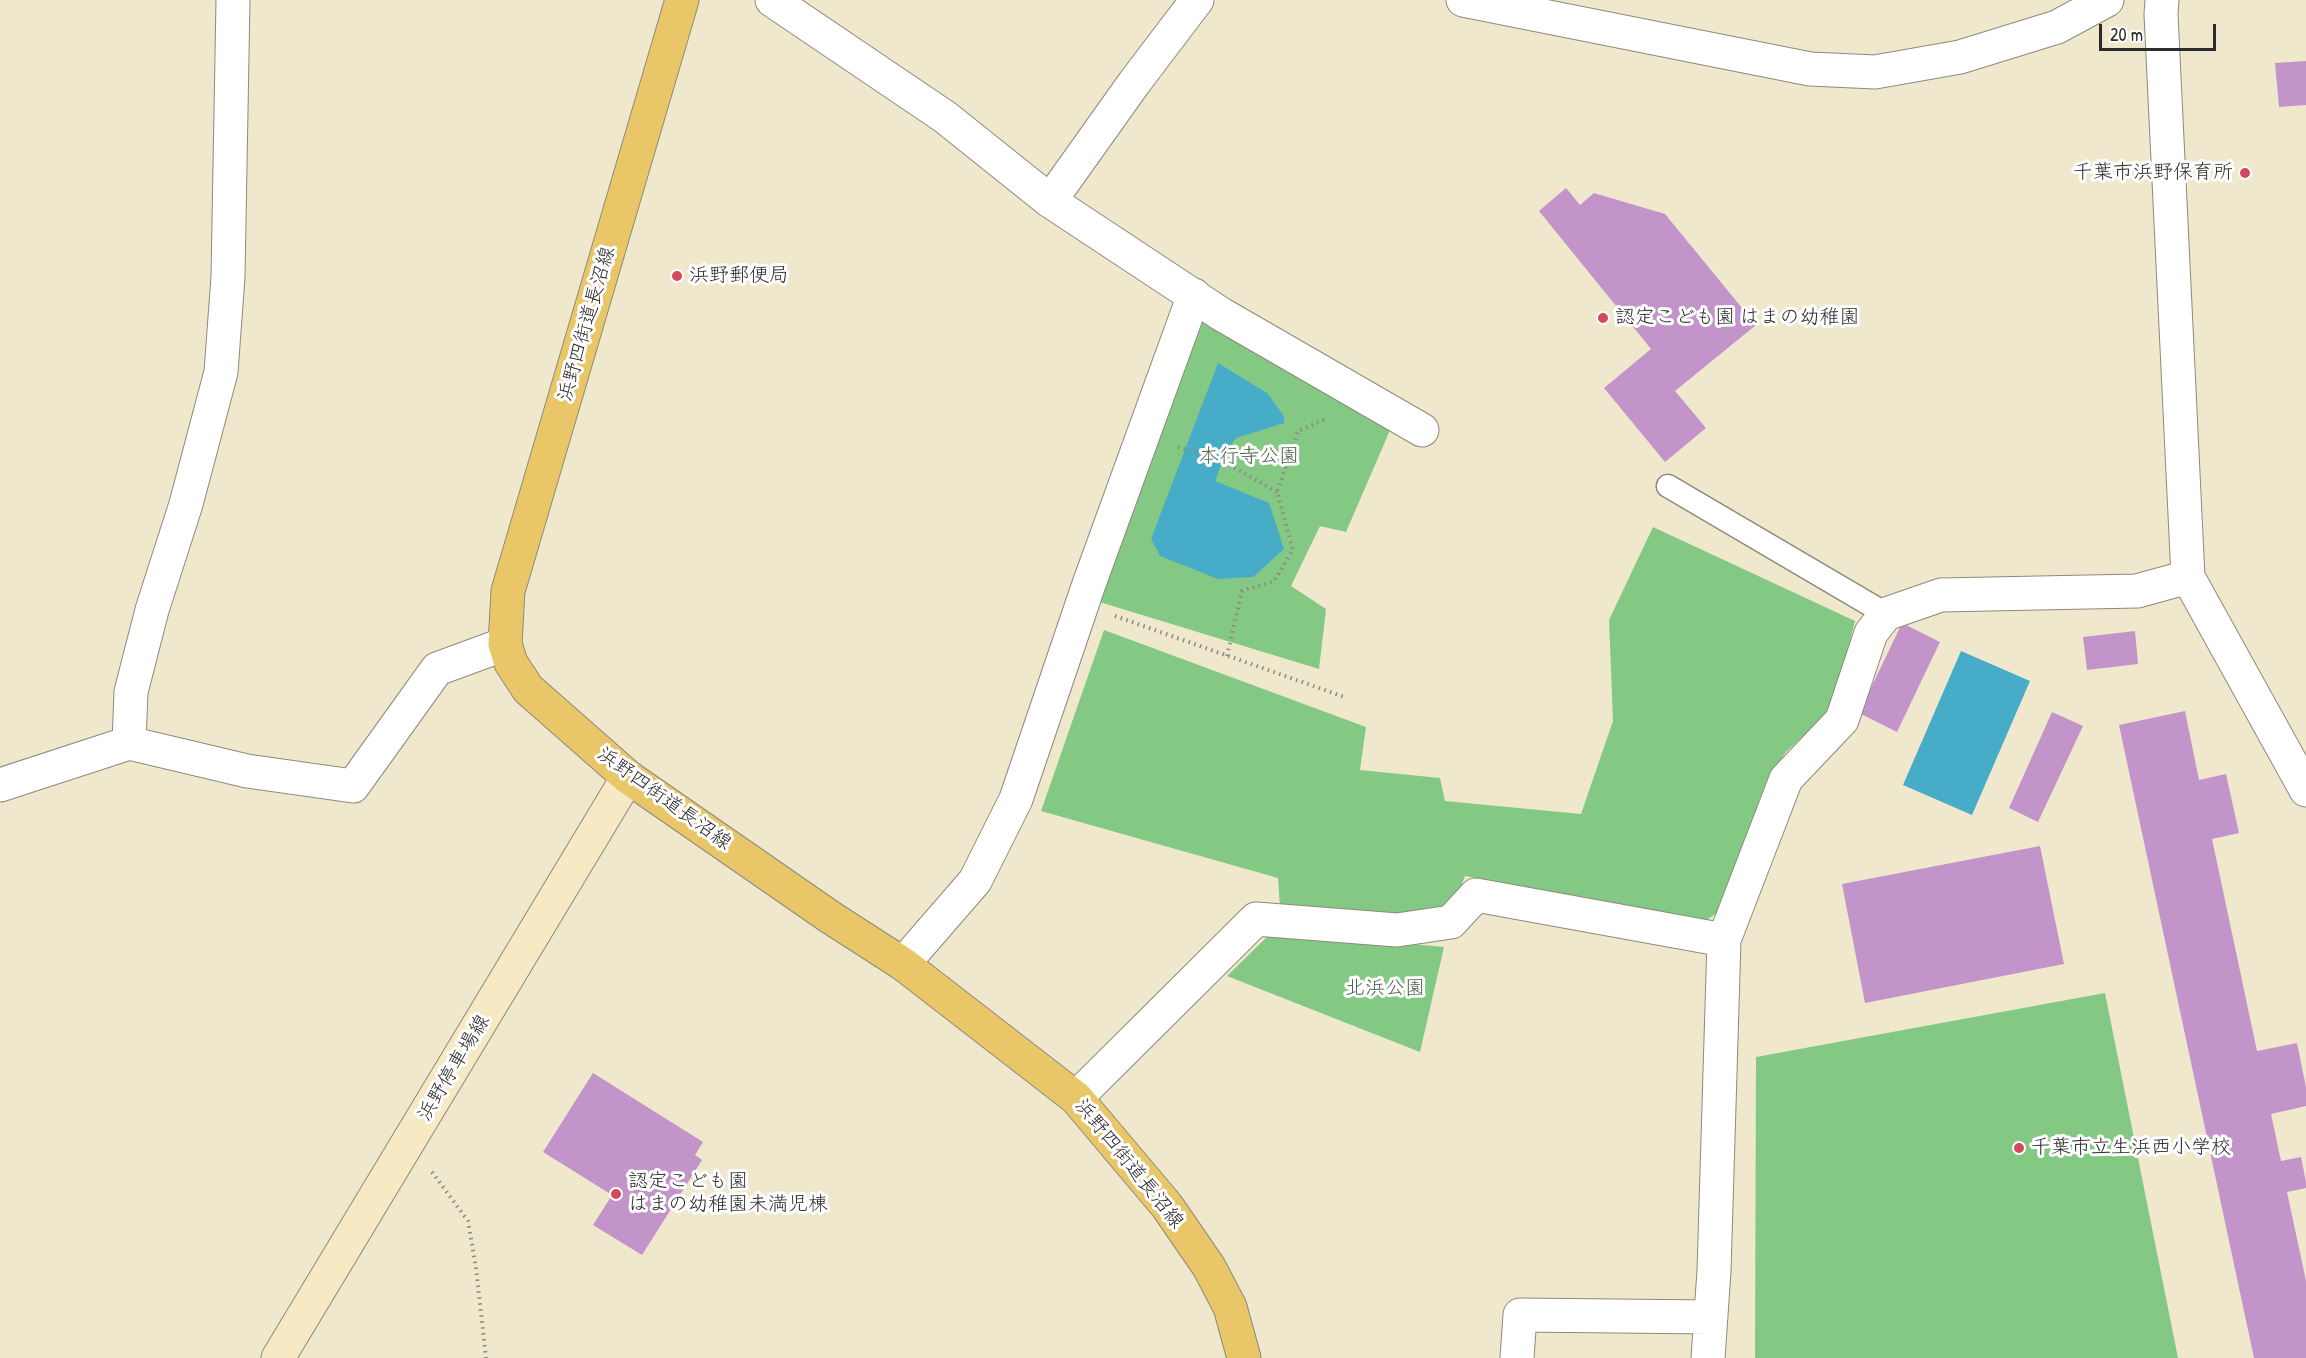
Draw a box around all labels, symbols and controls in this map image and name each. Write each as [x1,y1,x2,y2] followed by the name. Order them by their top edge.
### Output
[2102,12,2219,50] scale bar
[2110,22,2143,47] text: 20 m
[2073,161,2233,185] place label: 千葉市浜野保育所
[2238,166,2252,180] marker: 千葉市浜野保育所
[553,244,621,404] street label: 浜野四街道長沼線
[689,264,789,288] place label: 浜野郵便局
[670,269,684,283] marker: 浜野郵便局
[1615,306,1860,330] place label: 認定こども園 はまの幼稚園
[1596,311,1610,325] marker: 認定こども園 はまの幼稚園
[1199,445,1299,469] park label: 本行寺公園
[592,742,736,856] street label: 浜野四街道長沼線
[1345,977,1425,1001] park label: 北浜公園
[413,1010,495,1126] street label: 浜野停車場線
[1069,1094,1189,1234] street label: 浜野四街道長沼線
[2031,1136,2231,1160] place label: 千葉市立生浜西小学校
[2012,1141,2026,1155] marker: 千葉市立生浜西小学校
[628,1170,828,1217] place label: 認定こども園 はまの幼稚園未満児棟
[609,1187,623,1201] marker: 認定こども園 はまの幼稚園未満児棟

